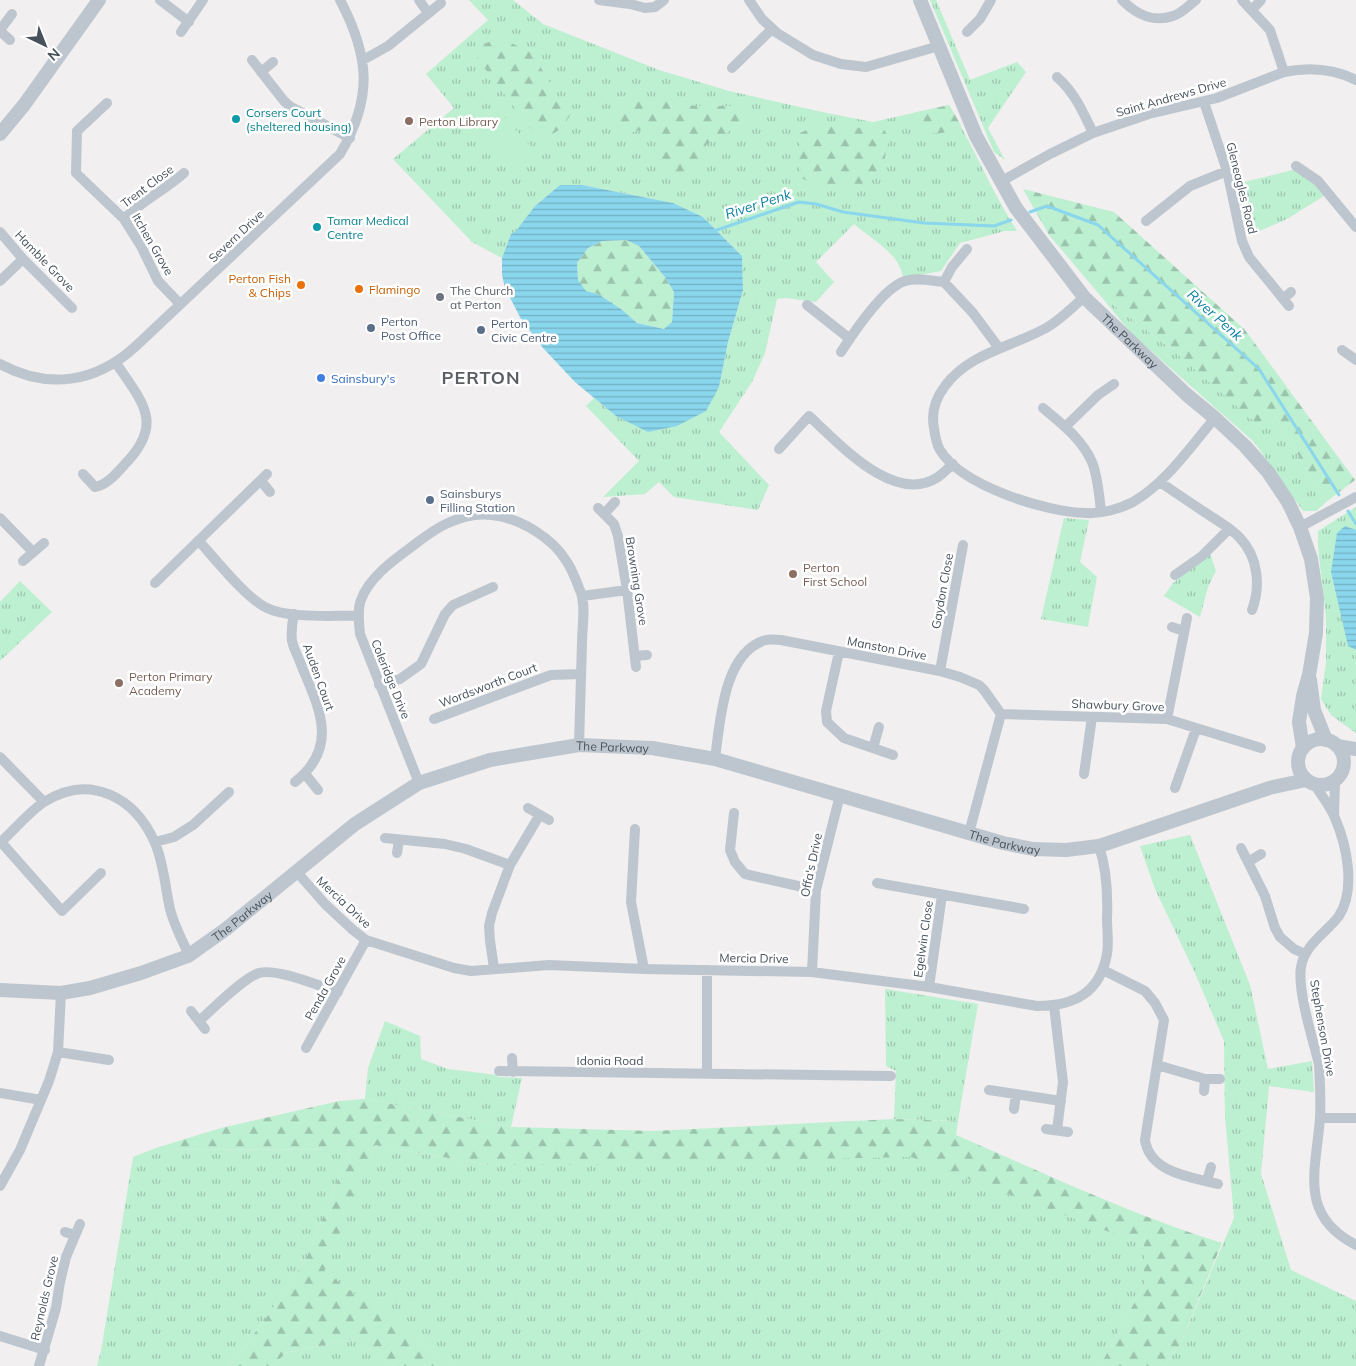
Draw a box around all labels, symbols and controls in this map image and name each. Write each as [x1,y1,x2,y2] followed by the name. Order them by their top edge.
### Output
[20,20,70,70] north arrow
[44,44,64,65] text: N
[1114,74,1228,120] street label: Saint Andrews Drive
[246,105,352,134] place label: Corsers Court (sheltered housing)
[230,113,242,125] marker: Corsers Court (sheltered housing)
[419,114,499,129] place label: Perton Library
[403,115,415,127] marker: Perton Library
[1223,141,1261,235] street label: Gleneagles Road
[118,161,176,211] street label: Trent Close
[723,185,794,223] water label: River Penk
[205,207,267,265] street label: Severn Drive
[129,210,177,278] street label: Itchen Grove
[327,213,409,242] place label: Tamar Medical Centre
[311,221,323,233] marker: Tamar Medical Centre
[12,227,78,295] street label: Hamble Grove
[229,271,291,300] place label: Perton Fish & Chips
[295,279,307,291] marker: Perton Fish & Chips
[369,282,420,297] place label: Flamingo
[353,283,365,295] marker: Flamingo
[450,283,513,312] place label: The Church at Perton
[1184,285,1247,345] water label: River Penk
[434,291,446,303] marker: The Church at Perton
[1098,310,1162,372] street label: The Parkway
[381,314,441,343] place label: Perton Post Office
[491,316,557,345] place label: Perton Civic Centre
[365,322,377,334] marker: Perton Post Office
[475,324,487,336] marker: Perton Civic Centre
[441,366,521,389] district label: PERTON
[331,371,395,386] place label: Sainsbury's
[315,372,327,384] marker: Sainsbury's
[440,486,515,515] place label: Sainsburys Filling Station
[424,494,436,506] marker: Sainsburys Filling Station
[623,536,651,626] street label: Browning Grove
[928,552,956,630] street label: Gaydon Close
[803,560,867,589] place label: Perton First School
[787,568,799,580] marker: Perton First School
[846,633,928,663] street label: Manston Drive
[368,637,414,721] street label: Coleridge Drive
[300,642,338,712] street label: Auden Court
[437,659,539,711] street label: Wordsworth Court
[129,669,213,698] place label: Perton Primary Academy
[113,677,125,689] marker: Perton Primary Academy
[1071,696,1165,714] street label: Shawbury Grove
[576,737,650,755] street label: The Parkway
[967,826,1041,857] street label: The Parkway
[797,832,825,898] street label: Offa's Drive
[314,873,374,931] street label: Mercia Drive
[209,887,276,944] street label: The Parkway
[910,900,936,978] street label: Egelwin Close
[719,950,789,966] street label: Mercia Drive
[301,953,349,1023] street label: Penda Grove
[1307,979,1339,1077] street label: Stephenson Drive
[577,1053,643,1068] street label: Idonia Road
[27,1254,61,1342] street label: Reynolds Grove

